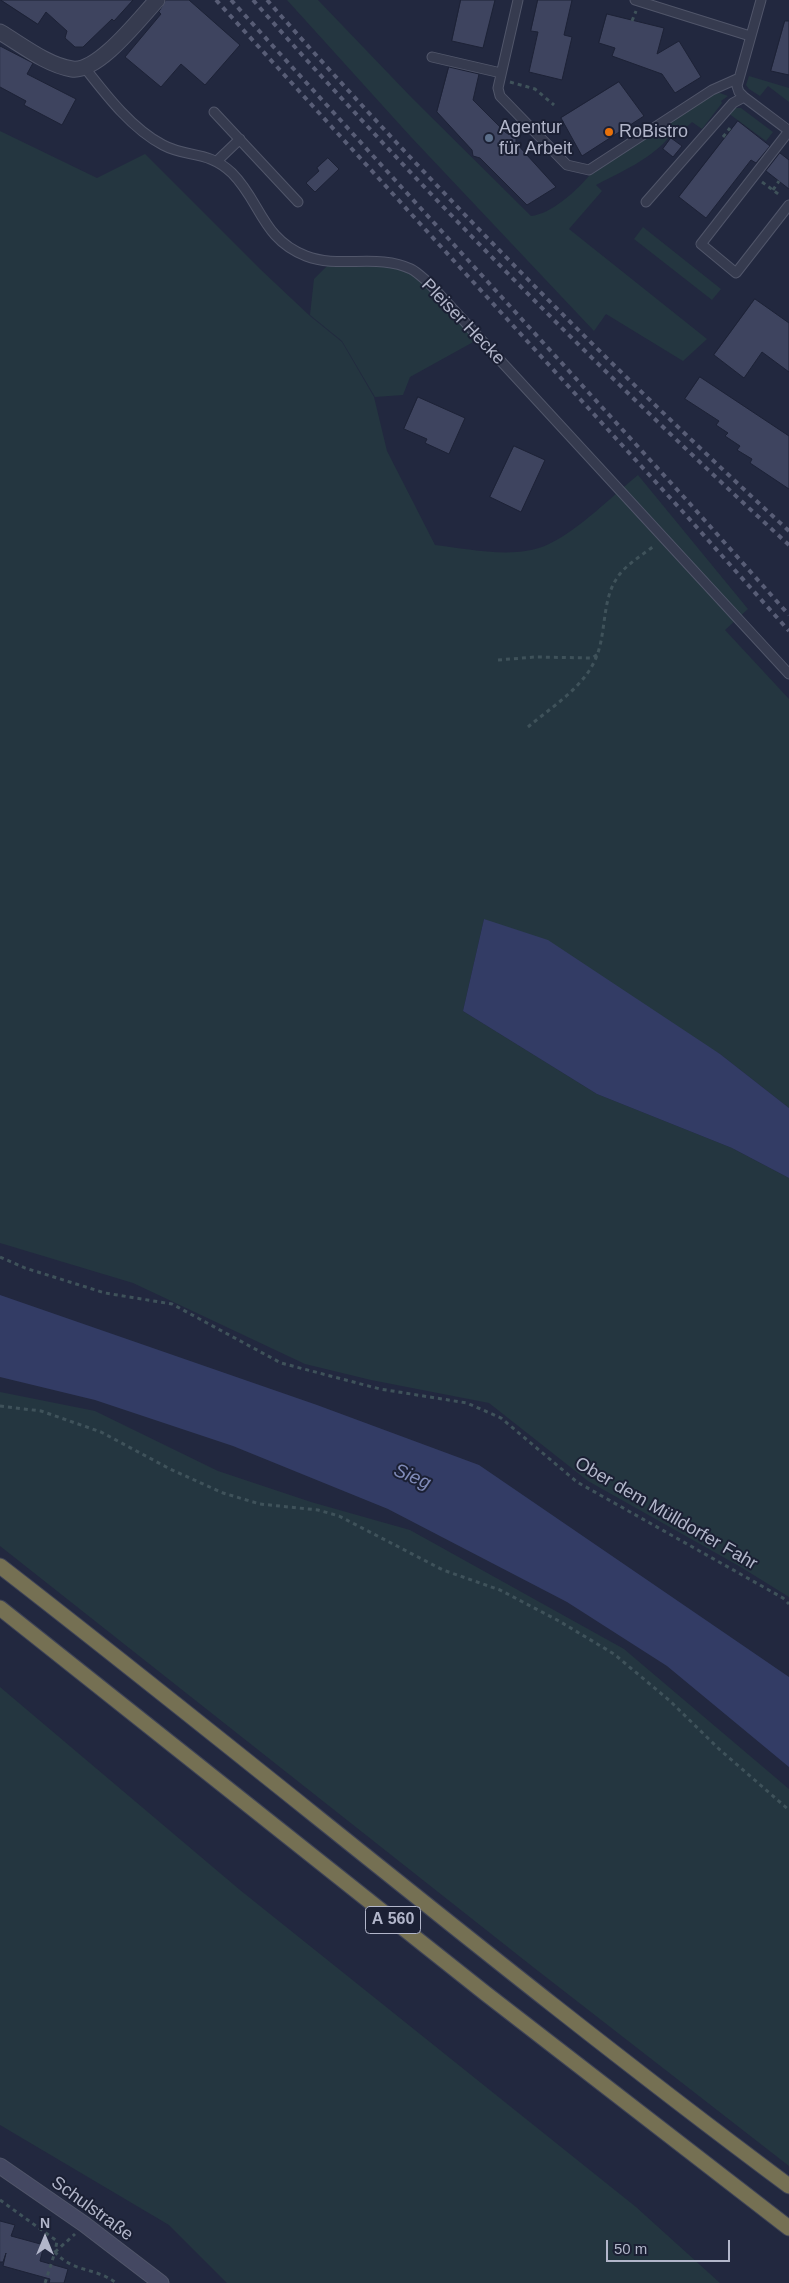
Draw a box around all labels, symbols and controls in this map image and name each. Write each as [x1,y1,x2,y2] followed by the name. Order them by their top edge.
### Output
[499,117,572,160] place label: Agentur für Arbeit
[619,121,688,143] place label: RoBistro
[603,126,615,138] marker: RoBistro
[483,132,495,144] marker: Agentur für Arbeit
[417,275,509,369] street label: Pleiser Hecke
[571,1453,761,1575] street label: Ober dem Mülldorfer Fahr
[390,1459,434,1495] water label: Sieg
[366,1906,420,1934] road number: A 560
[47,2172,137,2246] street label: Schulstraße
[20,2213,70,2263] north arrow
[40,2215,50,2231] text: N
[609,2230,733,2262] scale bar
[614,2240,647,2257] text: 50 m

